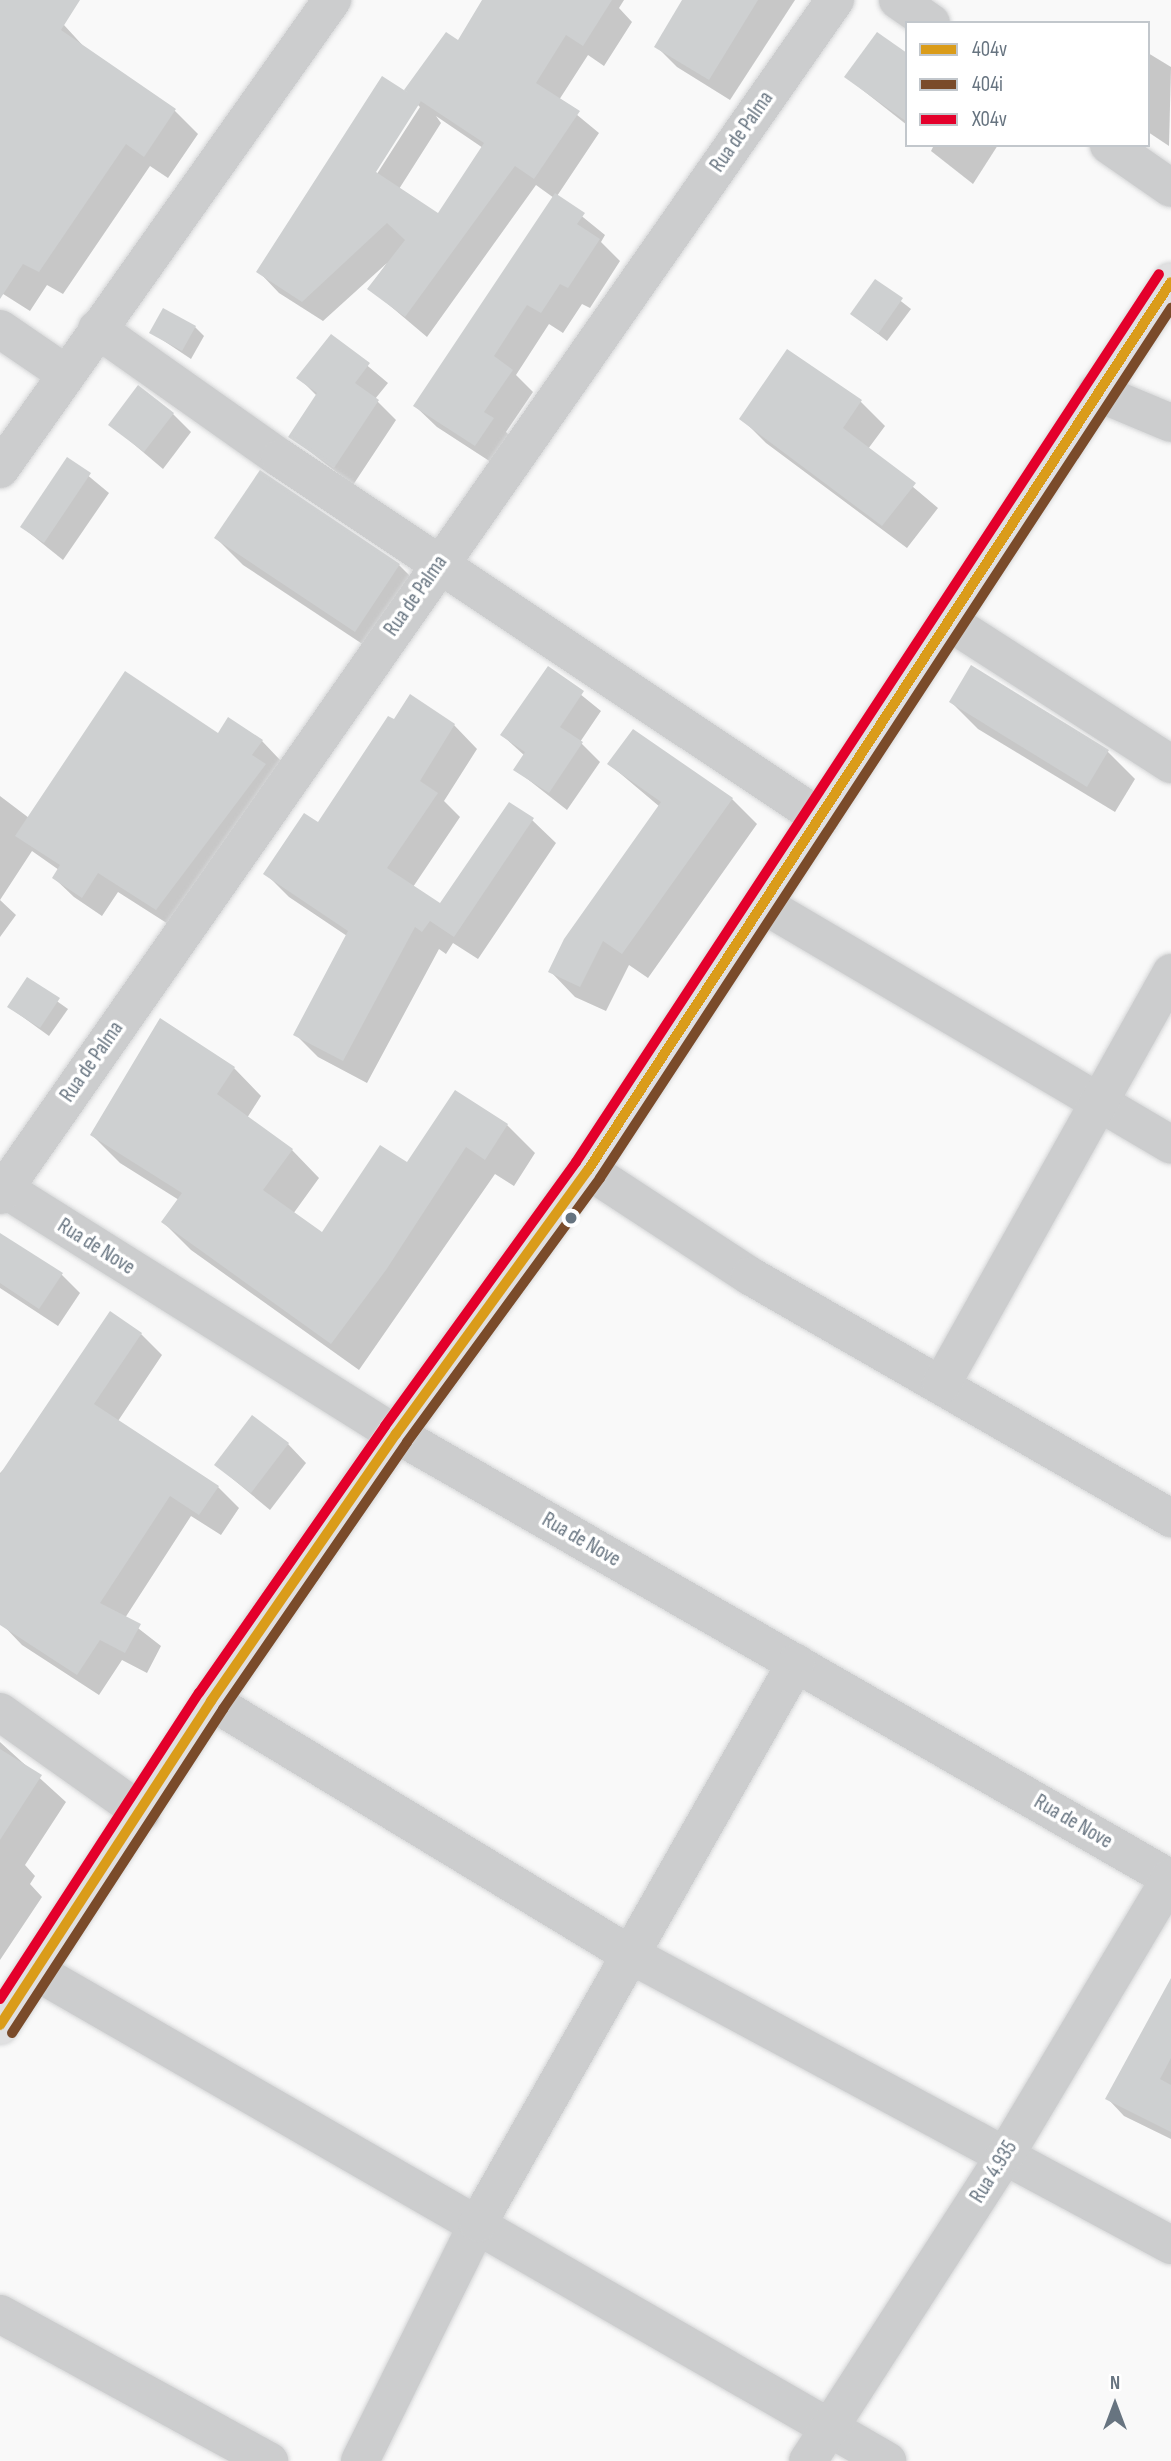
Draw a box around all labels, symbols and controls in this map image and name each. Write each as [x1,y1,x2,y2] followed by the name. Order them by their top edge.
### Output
[905,21,1150,147] legend
[972,37,1007,62] text: 404v
[972,72,1003,97] text: 404i
[705,87,779,177] street label: Rua de Palma
[972,107,1007,132] text: X04v
[379,551,453,641] street label: Rua de Palma
[55,1017,129,1107] street label: Rua de Palma
[564,1211,578,1225] unlabelled marker
[53,1214,139,1280] street label: Rua de Nove
[537,1508,625,1572] street label: Rua de Nove
[1029,1790,1117,1854] street label: Rua de Nove
[965,2136,1023,2208] street label: Rua 4.935
[1080,2370,1150,2440] north arrow
[1110,2372,1120,2395] text: N

